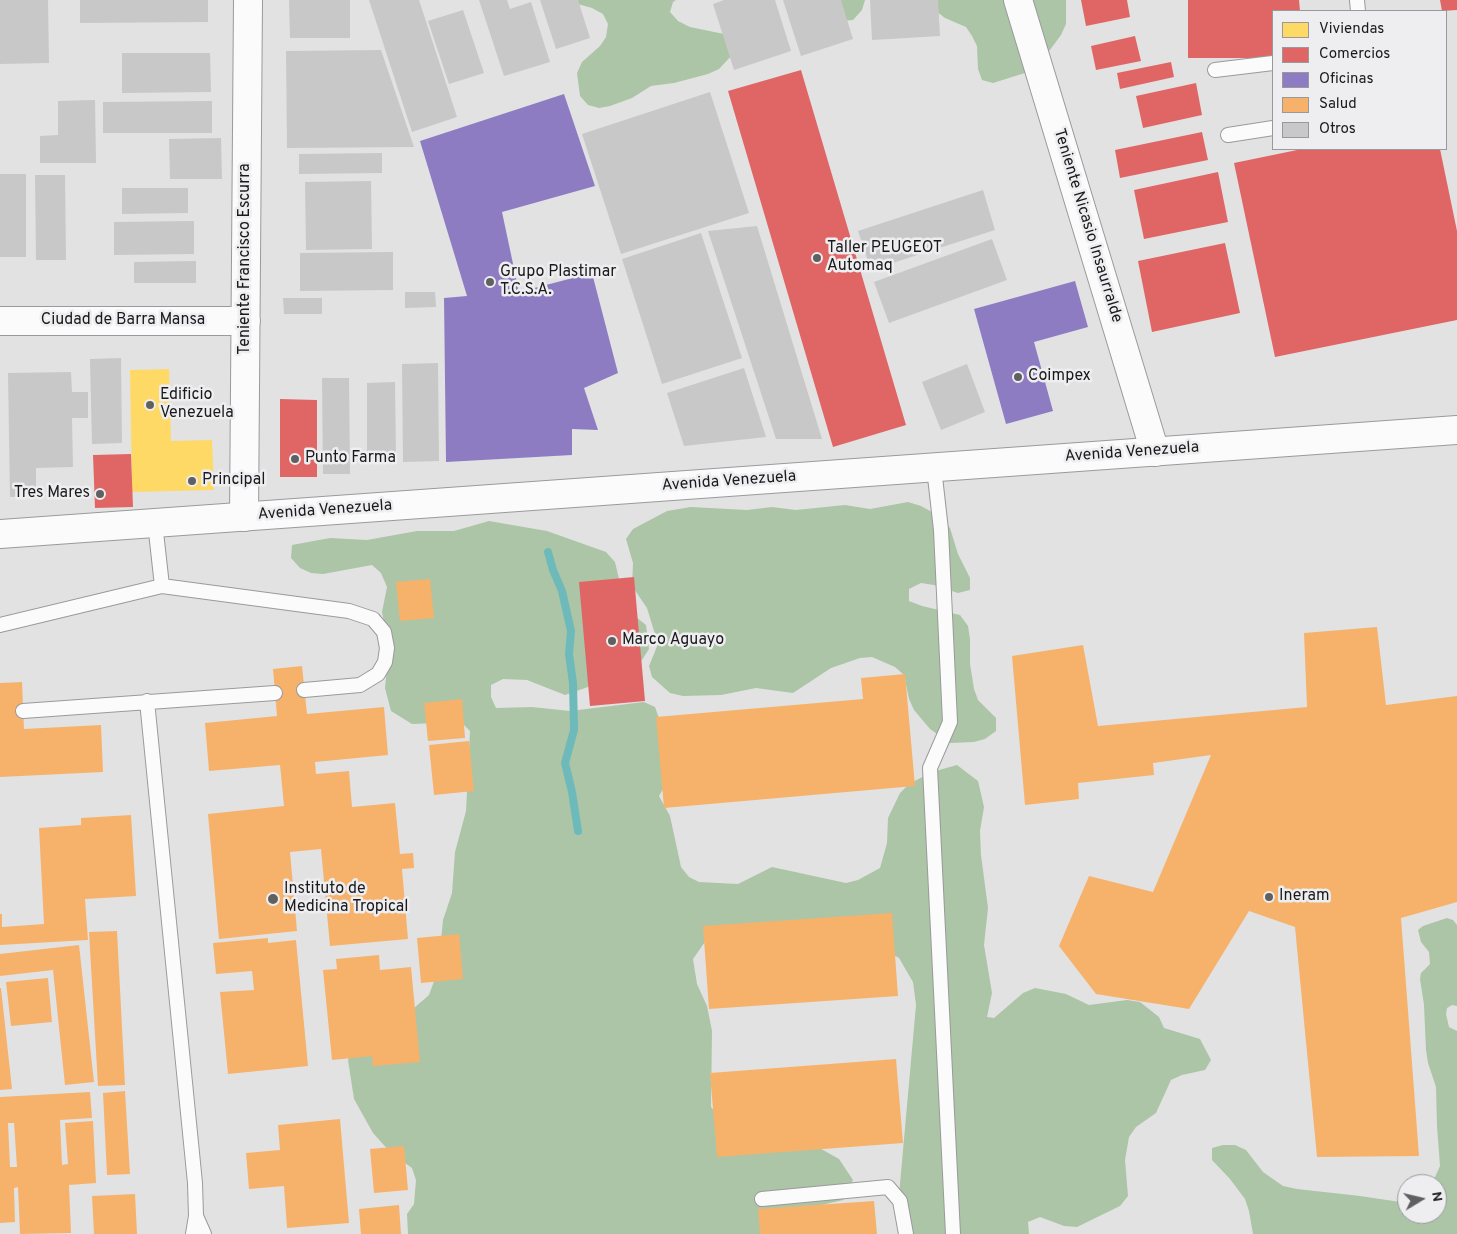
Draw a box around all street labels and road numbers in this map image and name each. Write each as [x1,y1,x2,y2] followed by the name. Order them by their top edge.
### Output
[1048,127,1126,325] street label: Teniente Nicasio Insaurralde
[236,163,256,355] street label: Teniente Francisco Escurra
[41,311,205,331] street label: Ciudad de Barra Mansa
[1064,439,1200,467] street label: Avenida Venezuela
[661,468,797,496] street label: Avenida Venezuela
[257,497,393,525] street label: Avenida Venezuela

